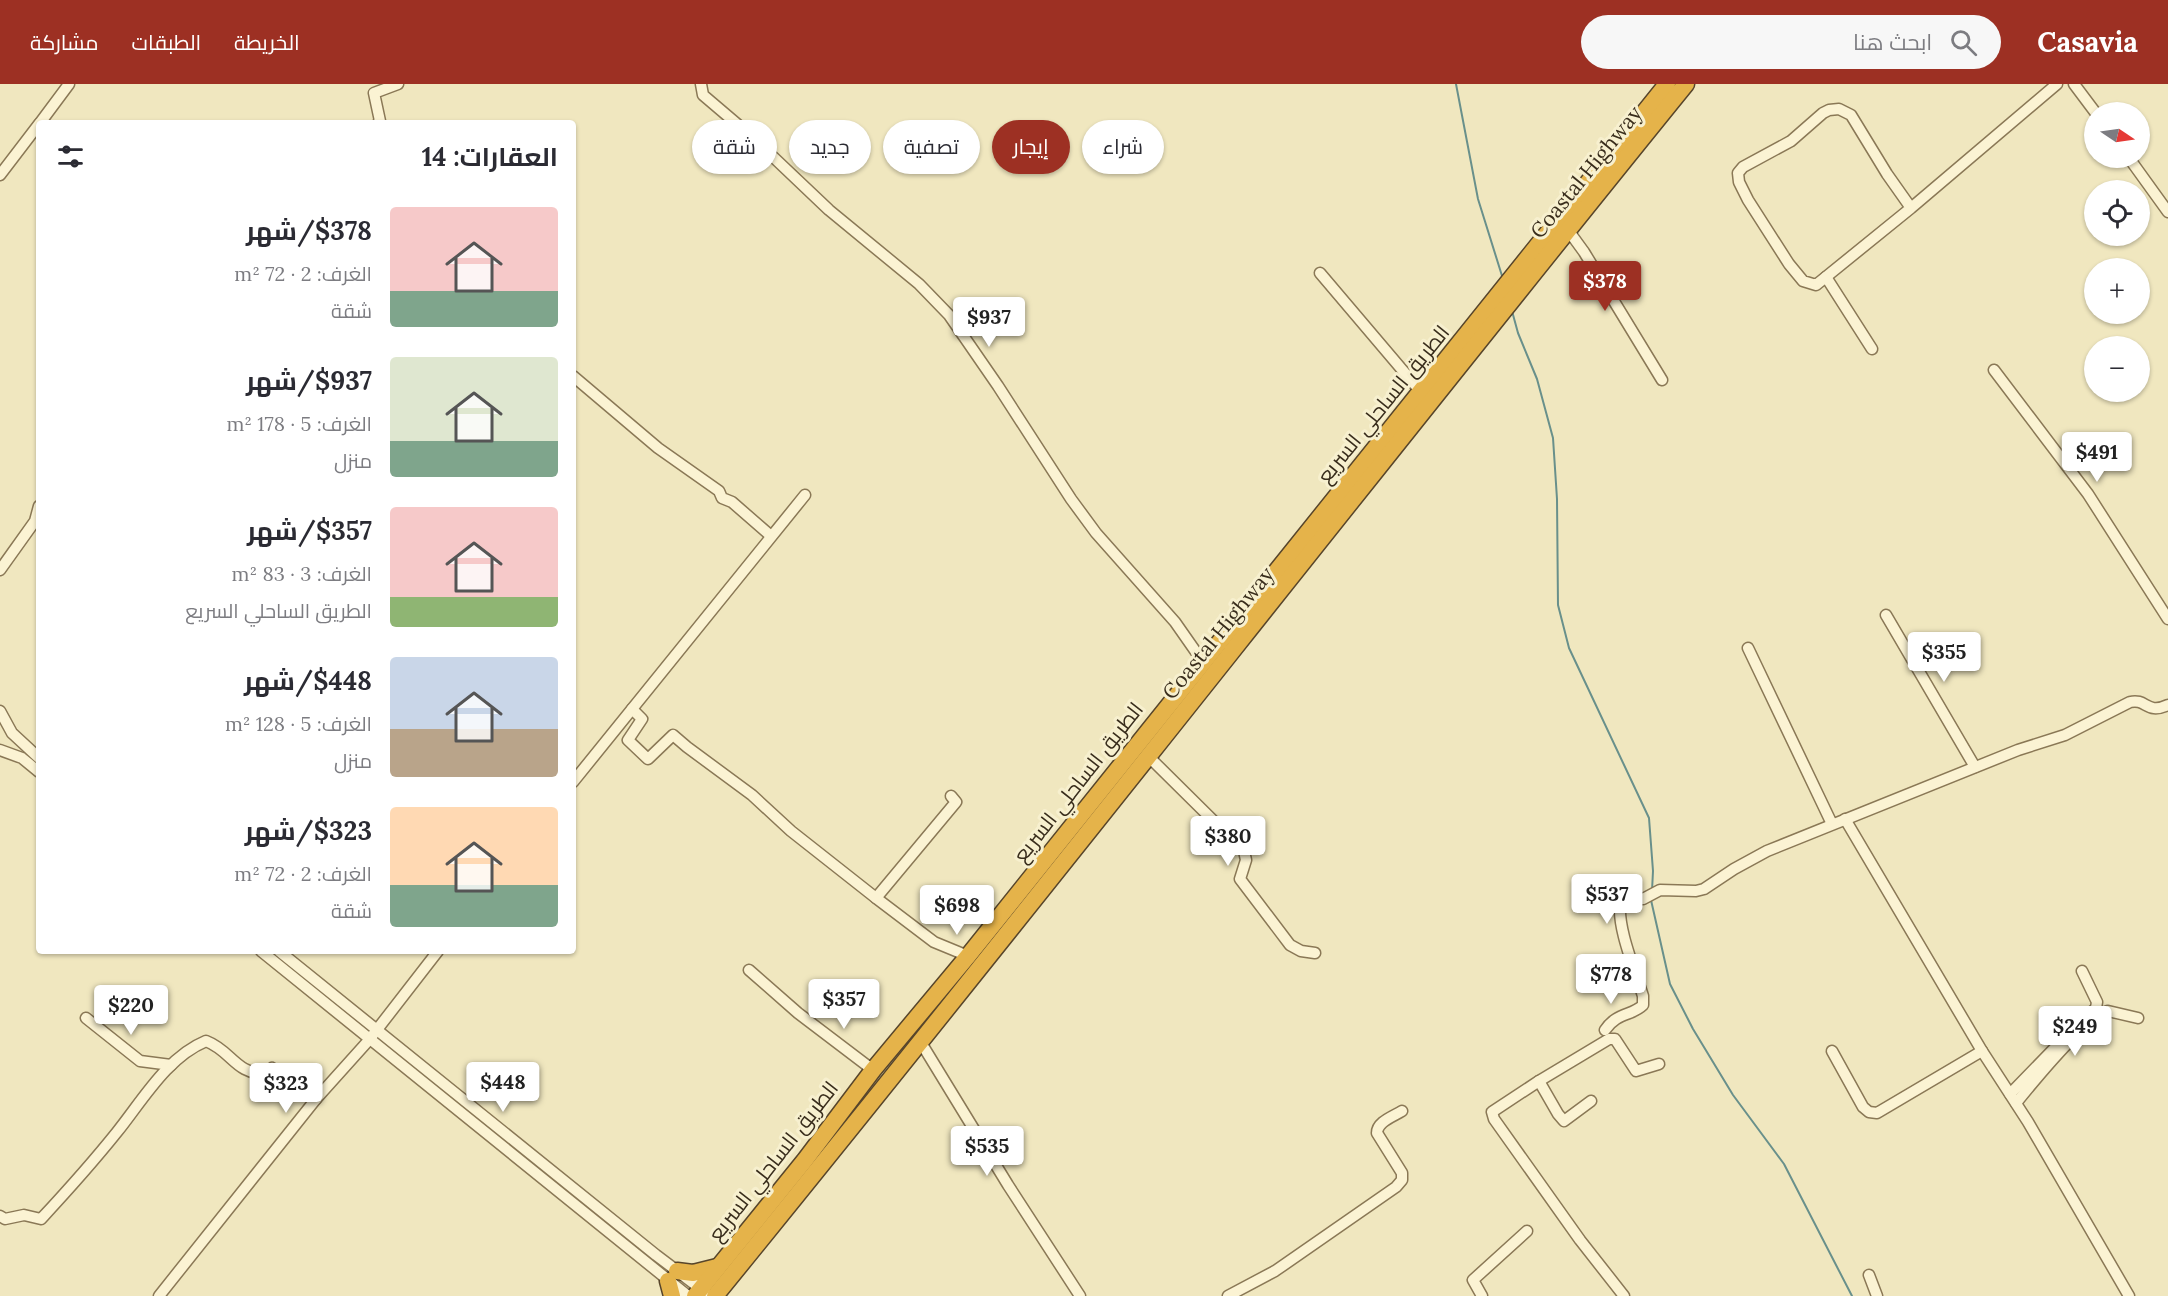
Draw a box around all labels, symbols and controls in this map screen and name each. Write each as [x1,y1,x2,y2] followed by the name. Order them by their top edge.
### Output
[1581,15,2001,69] search box
[2037,24,2138,60] text: Casavia
[1947,26,1980,59] icon: search
[1853,28,1932,56] text: ابحث هنا
[30,29,99,56] text: مشاركة
[132,29,201,56] text: الطبقات
[234,29,300,56] text: الخريطة
[1524,100,1648,244] street label: Coastal Highway
[2084,102,2150,168] north arrow
[2084,102,2150,402] map controls
[692,120,777,174] chip: شقة
[789,120,871,174] chip: جديد
[883,120,980,174] chip: تصفية
[992,120,1070,174] chip: إيجار
[1082,120,1164,174] chip: شراء
[54,140,87,173] icon: filters
[422,140,558,173] text: العقارات: 14
[2084,180,2150,246] button: locate
[246,214,372,247] text: $378/شهر
[438,231,510,303] icon: home
[2084,258,2150,324] button: +
[234,261,372,286] text: الغرف: 2 · 72 m²
[1569,261,1641,312] pin: $378
[1583,268,1627,293] text: $378
[953,297,1025,348] pin: $937
[331,298,372,323] text: شقة
[967,304,1011,329] text: $937
[1311,319,1457,491] street label: الطريق الساحلي السريع
[2084,336,2150,402] button: −
[246,364,372,397] text: $937/شهر
[438,381,510,453] icon: home
[226,411,372,436] text: الغرف: 5 · 178 m²
[2061,432,2133,483] pin: $491
[2076,439,2118,464] text: $491
[334,448,372,473] text: منزل
[247,514,372,547] text: $357/شهر
[438,531,510,603] icon: home
[232,561,372,586] text: الغرف: 3 · 83 m²
[1156,561,1280,705] street label: Coastal Highway
[185,598,372,623] text: الطريق الساحلي السريع
[1908,632,1980,683] pin: $355
[1922,639,1966,664] text: $355
[244,664,372,697] text: $448/شهر
[438,681,510,753] icon: home
[1007,696,1151,869] street label: الطريق الساحلي السريع
[225,711,372,736] text: الغرف: 5 · 128 m²
[334,748,372,773] text: منزل
[245,814,372,847] text: $323/شهر
[1192,816,1264,867] pin: $380
[1204,823,1252,848] text: $380
[438,831,510,903] icon: home
[234,861,372,886] text: الغرف: 2 · 72 m²
[1571,874,1643,925] pin: $537
[1585,881,1629,906] text: $537
[921,885,993,936] pin: $698
[934,892,980,917] text: $698
[331,898,372,923] text: شقة
[1575,954,1647,1005] pin: $778
[1590,961,1632,986] text: $778
[808,979,880,1030] pin: $357
[95,985,167,1036] pin: $220
[822,986,866,1011] text: $357
[108,992,154,1017] text: $220
[2039,1006,2111,1057] pin: $249
[2053,1013,2097,1038] text: $249
[467,1062,539,1113] pin: $448
[250,1063,322,1114] pin: $323
[480,1069,526,1094] text: $448
[264,1070,308,1095] text: $323
[702,1075,846,1248] street label: الطريق الساحلي السريع
[951,1126,1023,1177] pin: $535
[965,1133,1009,1158] text: $535

